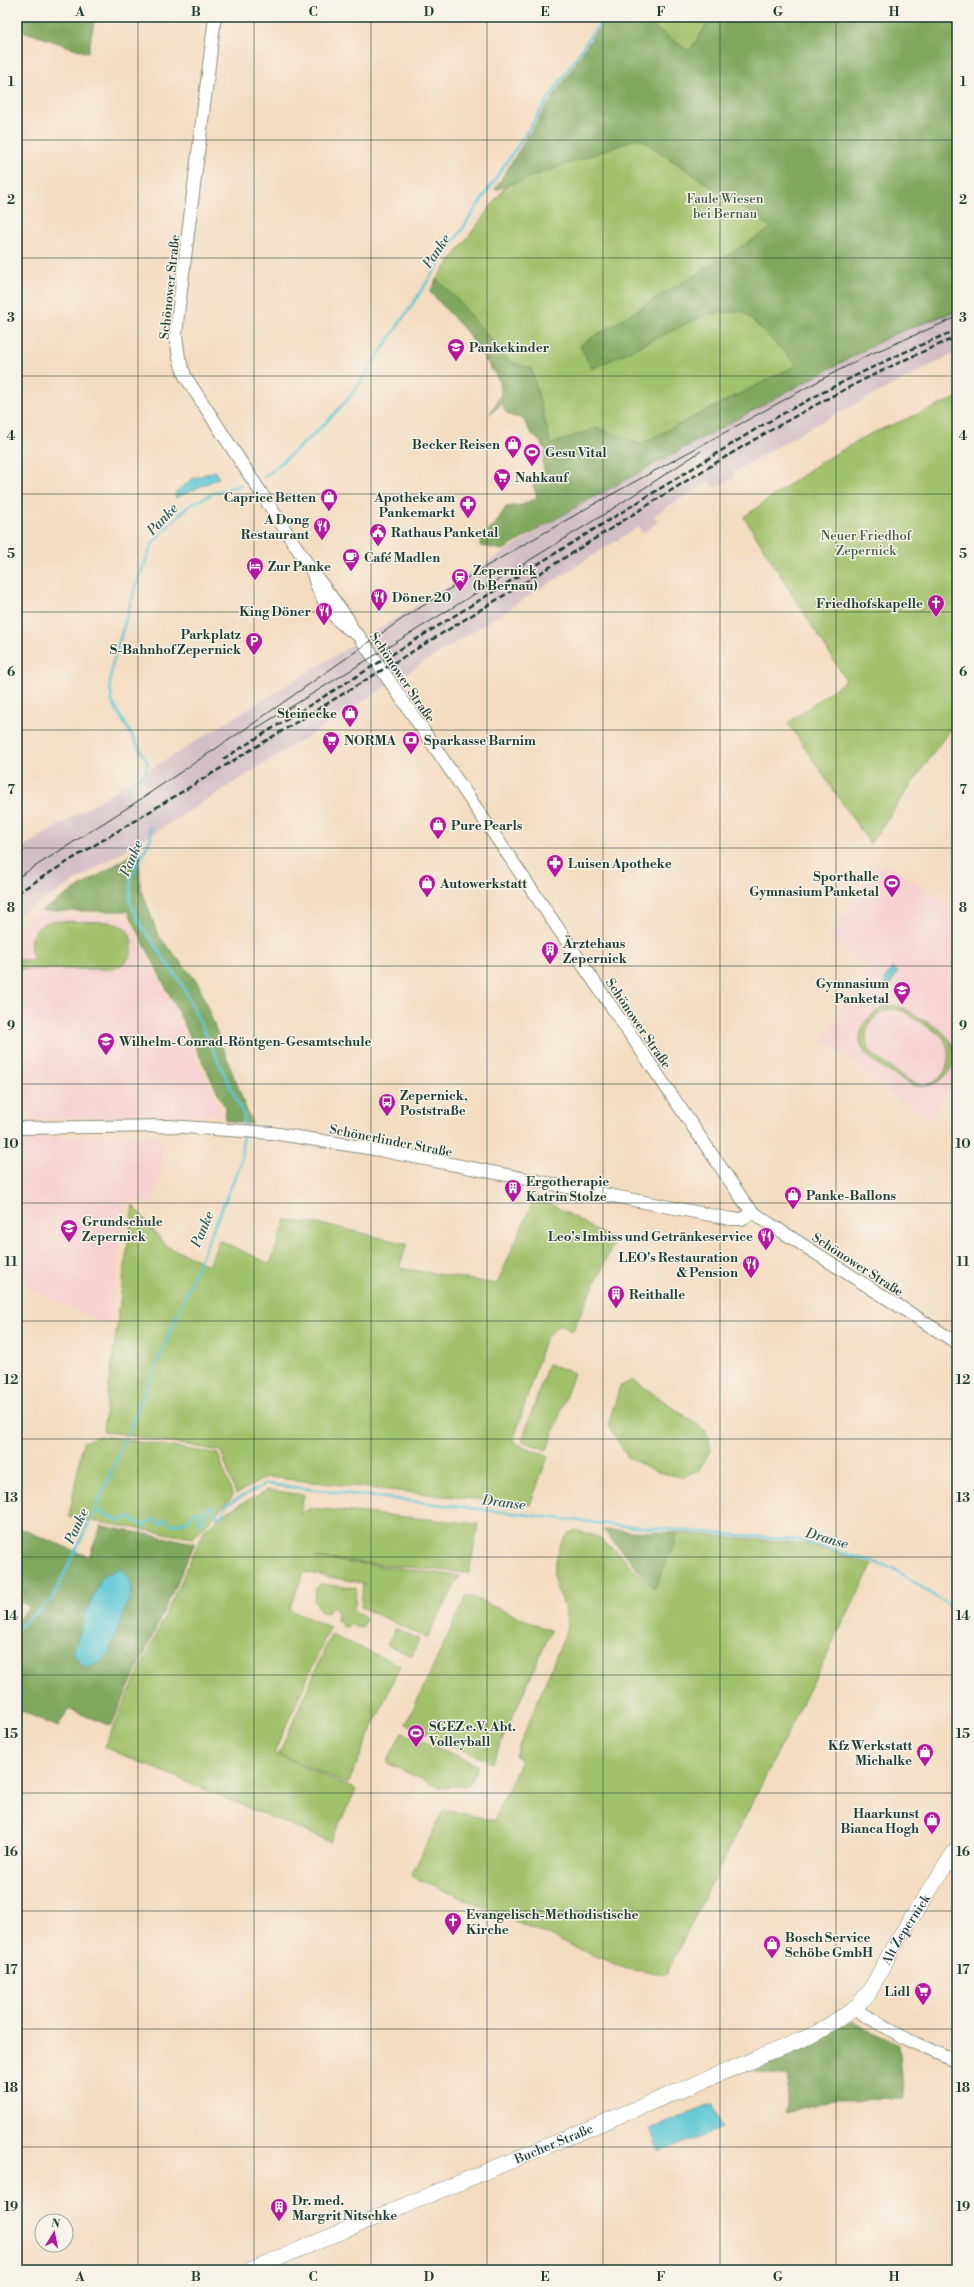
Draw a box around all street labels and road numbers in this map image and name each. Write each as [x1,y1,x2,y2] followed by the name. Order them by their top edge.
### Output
[157,233,184,340] street label: Schönower Straße
[366,629,439,726] street label: Schönower Straße
[602,975,675,1072] street label: Schönower Straße
[328,1121,454,1161] street label: Schönerlinder Straße
[809,1229,906,1301] street label: Schönower Straße
[878,1890,935,1969] street label: Alt Zepernick
[511,2120,596,2168] street label: Bucher Straße

